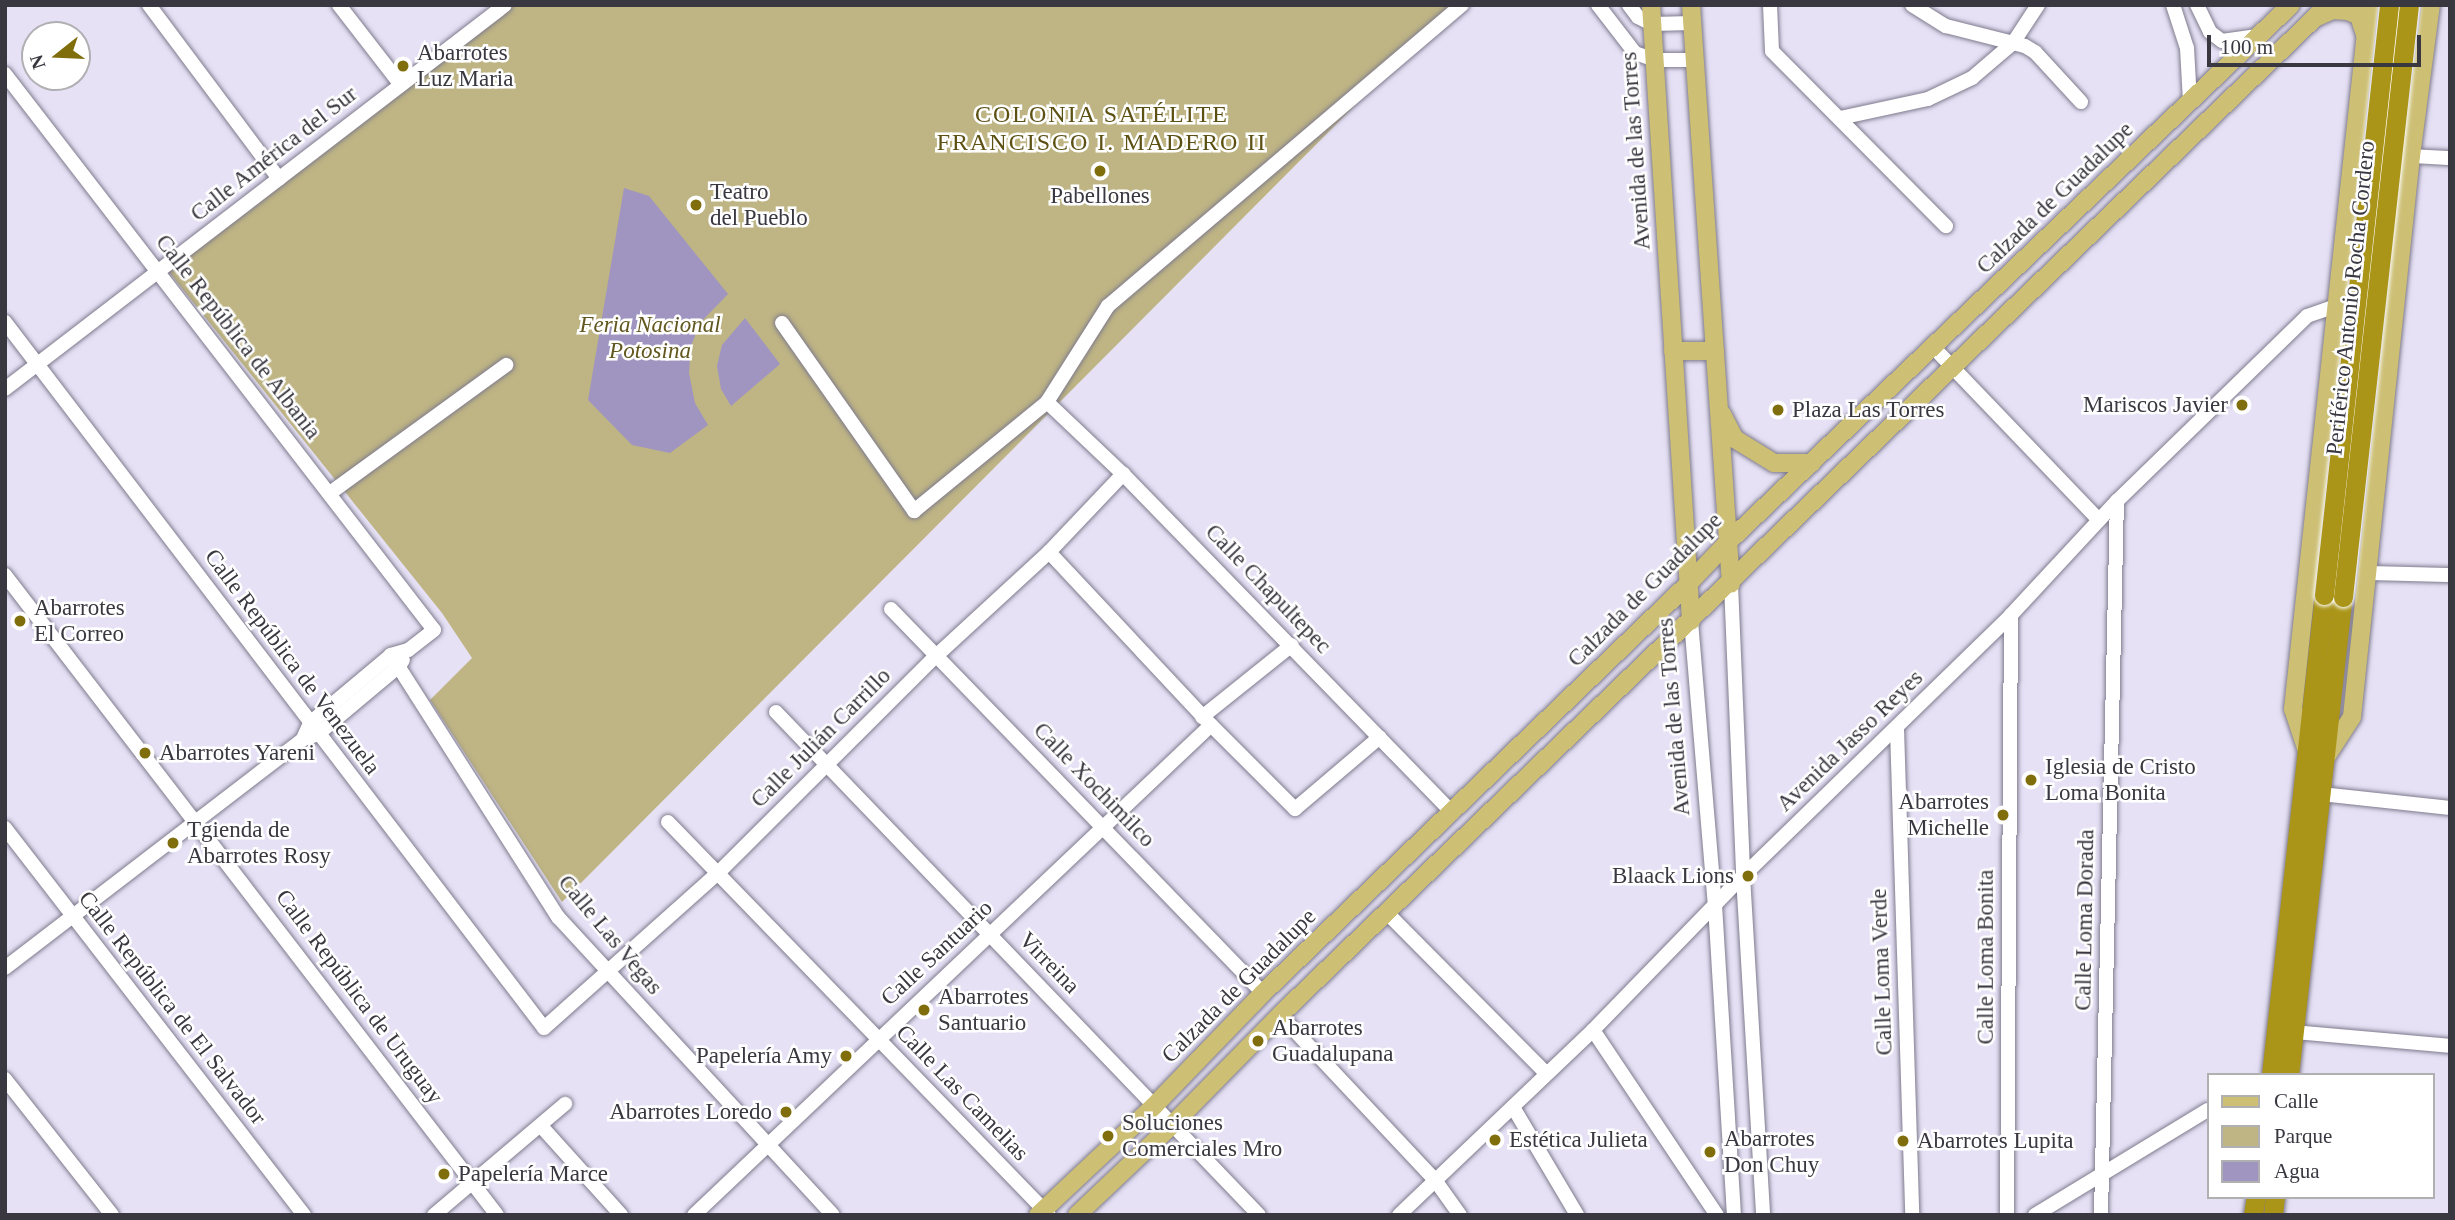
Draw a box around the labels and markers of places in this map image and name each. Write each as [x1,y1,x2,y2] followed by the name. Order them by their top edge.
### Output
[417,39,513,93] place label: Abarrotes Luz Maria
[395,58,411,74] marker: Abarrotes Luz Maria
[1092,163,1108,179] marker: Pabellones
[710,178,808,232] place label: Teatro del Pueblo
[1050,182,1150,210] place label: Pabellones
[688,197,704,213] marker: Teatro del Pueblo
[2083,391,2228,419] place label: Mariscos Javier
[1792,396,1945,424] place label: Plaza Las Torres
[2234,397,2250,413] marker: Mariscos Javier
[1770,402,1786,418] marker: Plaza Las Torres
[34,594,125,648] place label: Abarrotes El Correo
[12,613,28,629] marker: Abarrotes El Correo
[159,739,316,767] place label: Abarrotes Yareni
[137,745,153,761] marker: Abarrotes Yareni
[2045,753,2196,807] place label: Iglesia de Cristo Loma Bonita
[2023,772,2039,788] marker: Iglesia de Cristo Loma Bonita
[1898,788,1989,842] place label: Abarrotes Michelle
[1995,807,2011,823] marker: Abarrotes Michelle
[187,816,331,870] place label: Tgienda de Abarrotes Rosy
[165,835,181,851] marker: Tgienda de Abarrotes Rosy
[1612,862,1734,890] place label: Blaack Lions
[1740,868,1756,884] marker: Blaack Lions
[938,983,1029,1037] place label: Abarrotes Santuario
[916,1002,932,1018] marker: Abarrotes Santuario
[1272,1014,1393,1068] place label: Abarrotes Guadalupana
[1250,1033,1266,1049] marker: Abarrotes Guadalupana
[695,1042,832,1070] place label: Papelería Amy
[838,1048,854,1064] marker: Papelería Amy
[609,1098,772,1126] place label: Abarrotes Loredo
[778,1104,794,1120] marker: Abarrotes Loredo
[1122,1109,1282,1163] place label: Soluciones Comerciales Mro
[1724,1125,1819,1179] place label: Abarrotes Don Chuy
[1509,1126,1648,1154] place label: Estética Julieta
[1917,1127,2073,1155] place label: Abarrotes Lupita
[1100,1128,1116,1144] marker: Soluciones Comerciales Mro
[1487,1132,1503,1148] marker: Estética Julieta
[1895,1133,1911,1149] marker: Abarrotes Lupita
[1702,1144,1718,1160] marker: Abarrotes Don Chuy
[458,1160,608,1188] place label: Papelería Marce
[436,1166,452,1182] marker: Papelería Marce

